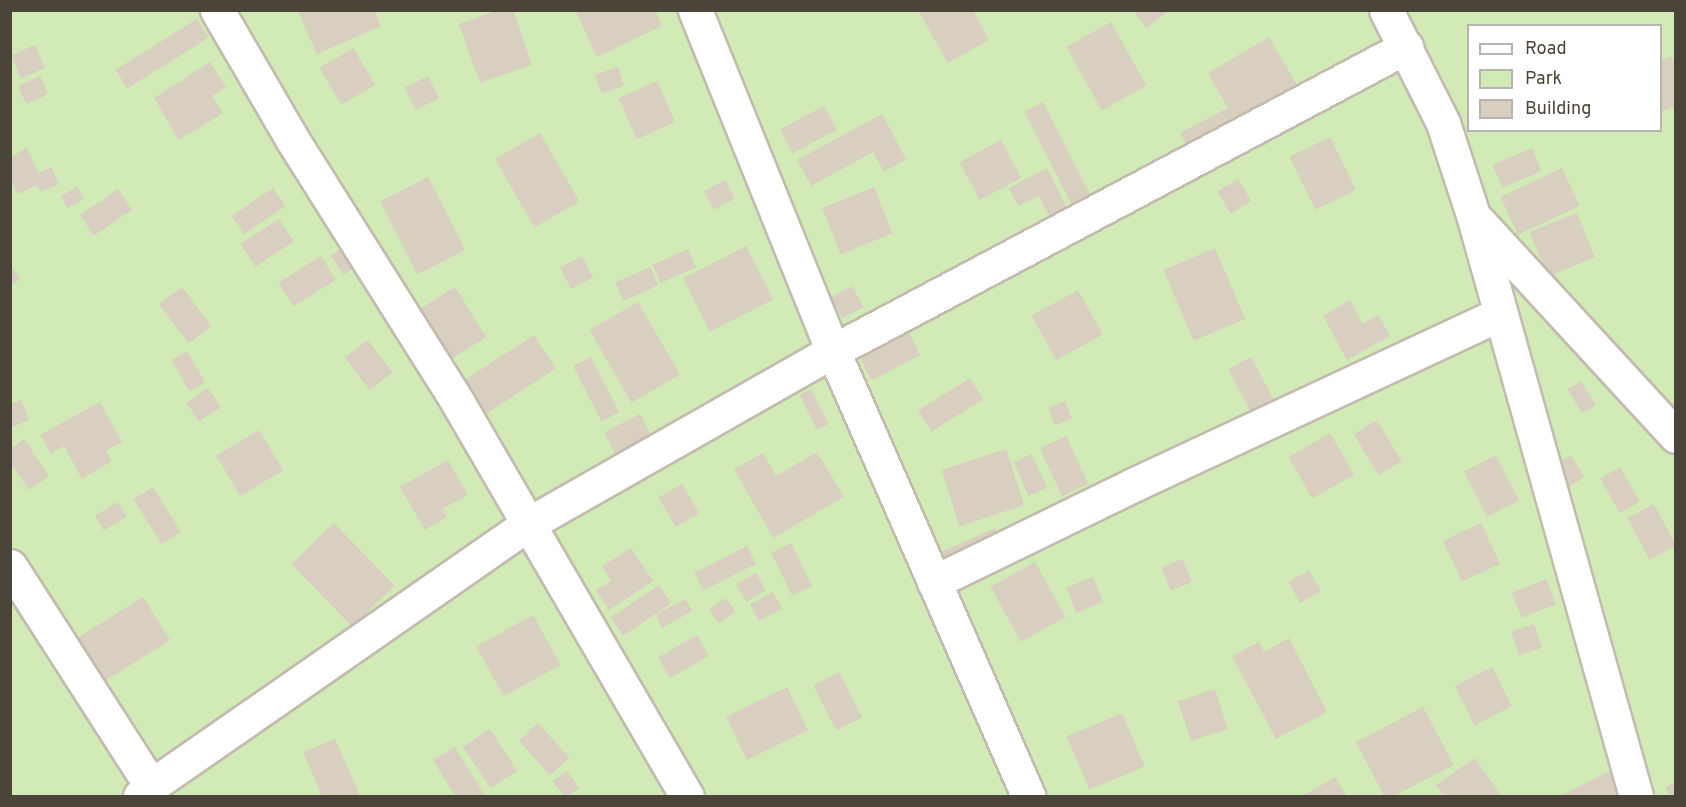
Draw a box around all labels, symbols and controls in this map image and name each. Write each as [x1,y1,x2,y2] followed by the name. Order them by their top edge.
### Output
[1467,24,1662,132] legend
[1525,38,1567,61] text: Road
[1525,68,1562,91] text: Park
[1525,98,1591,121] text: Building

